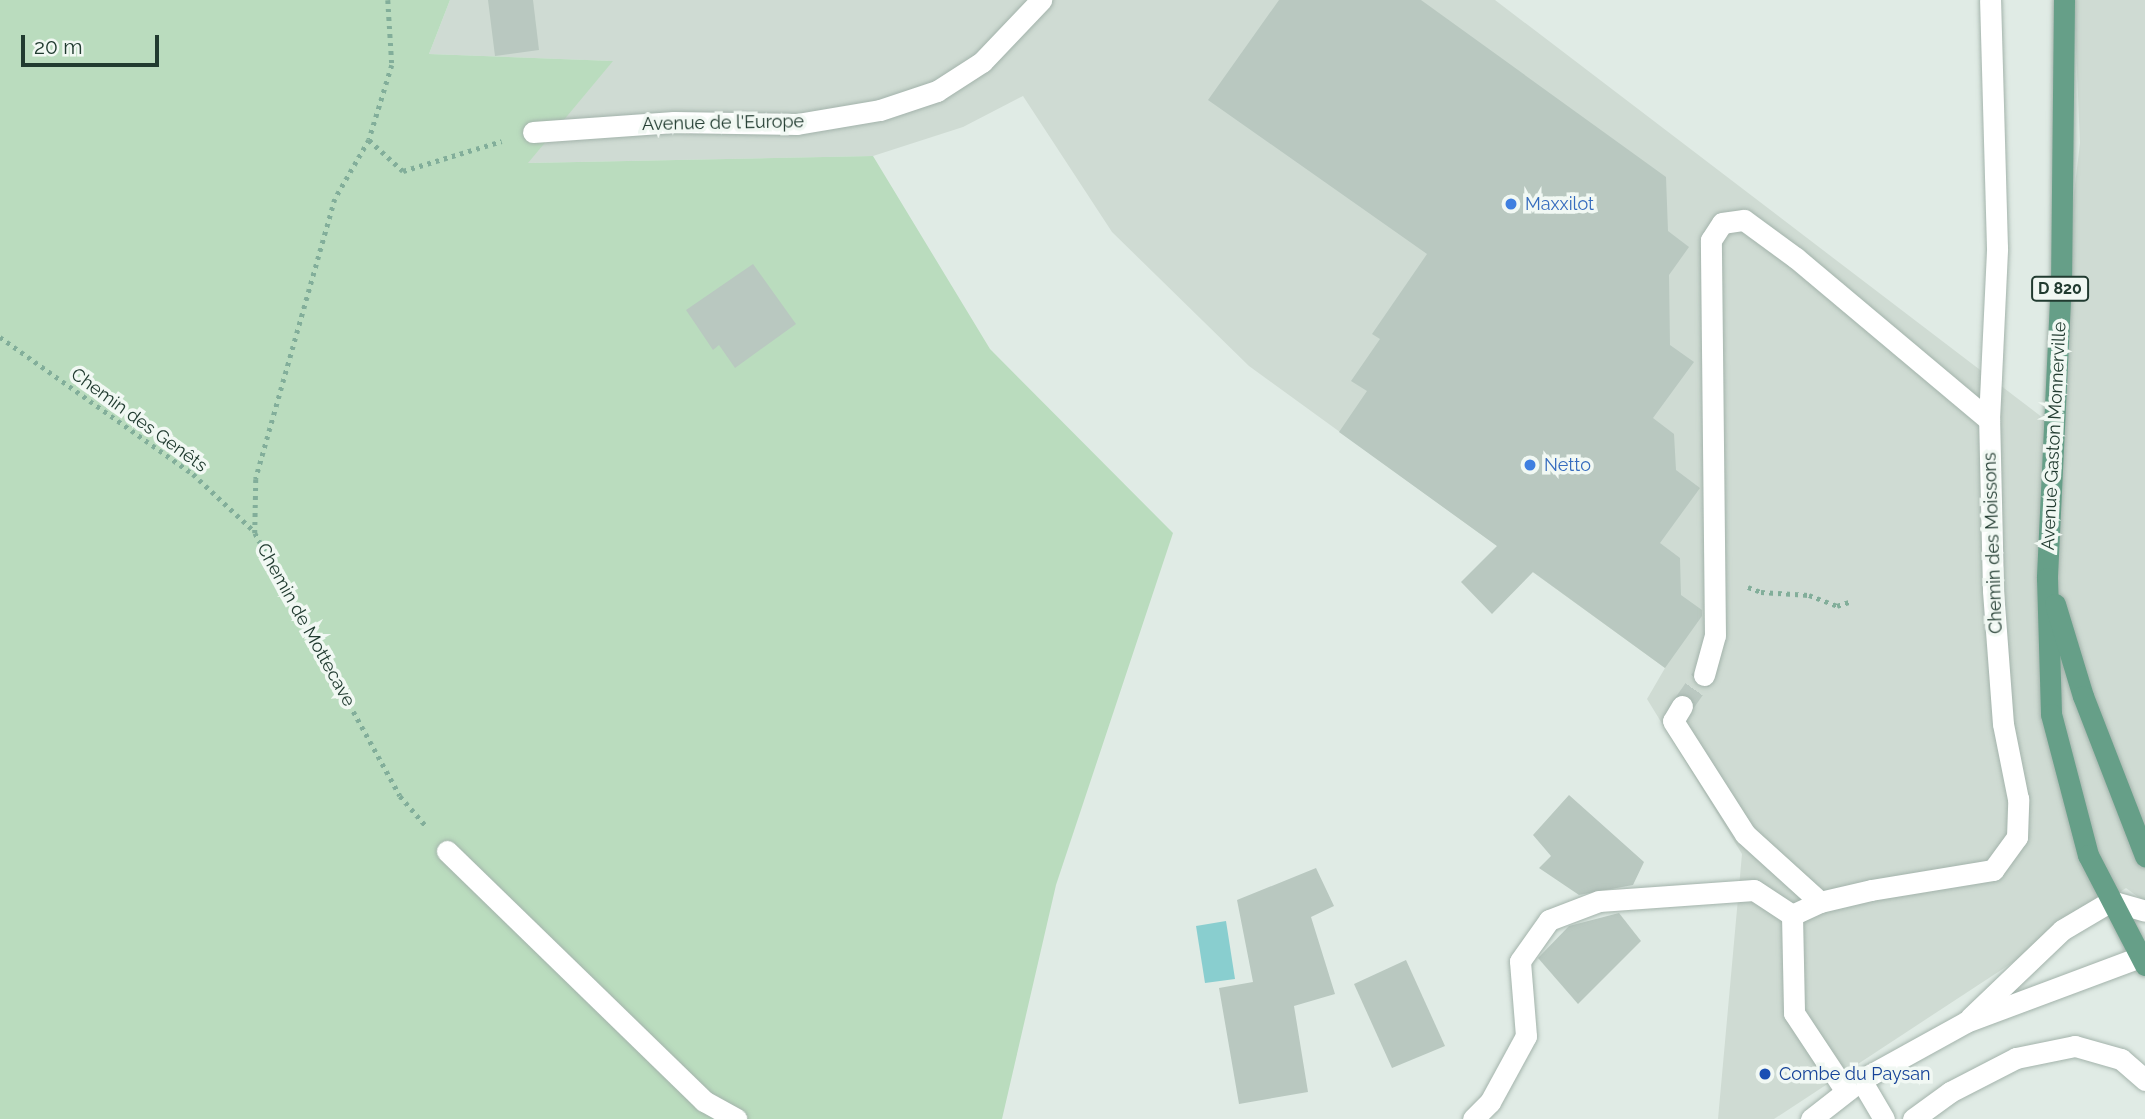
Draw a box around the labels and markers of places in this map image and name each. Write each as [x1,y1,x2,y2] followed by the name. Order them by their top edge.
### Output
[1525,193,1594,215] place label: Maxxilot
[1503,196,1519,212] marker: Maxxilot
[1544,454,1591,476] place label: Netto
[1522,457,1538,473] marker: Netto
[1779,1063,1930,1085] place label: Combe du Paysan
[1757,1066,1773,1082] marker: Combe du Paysan

